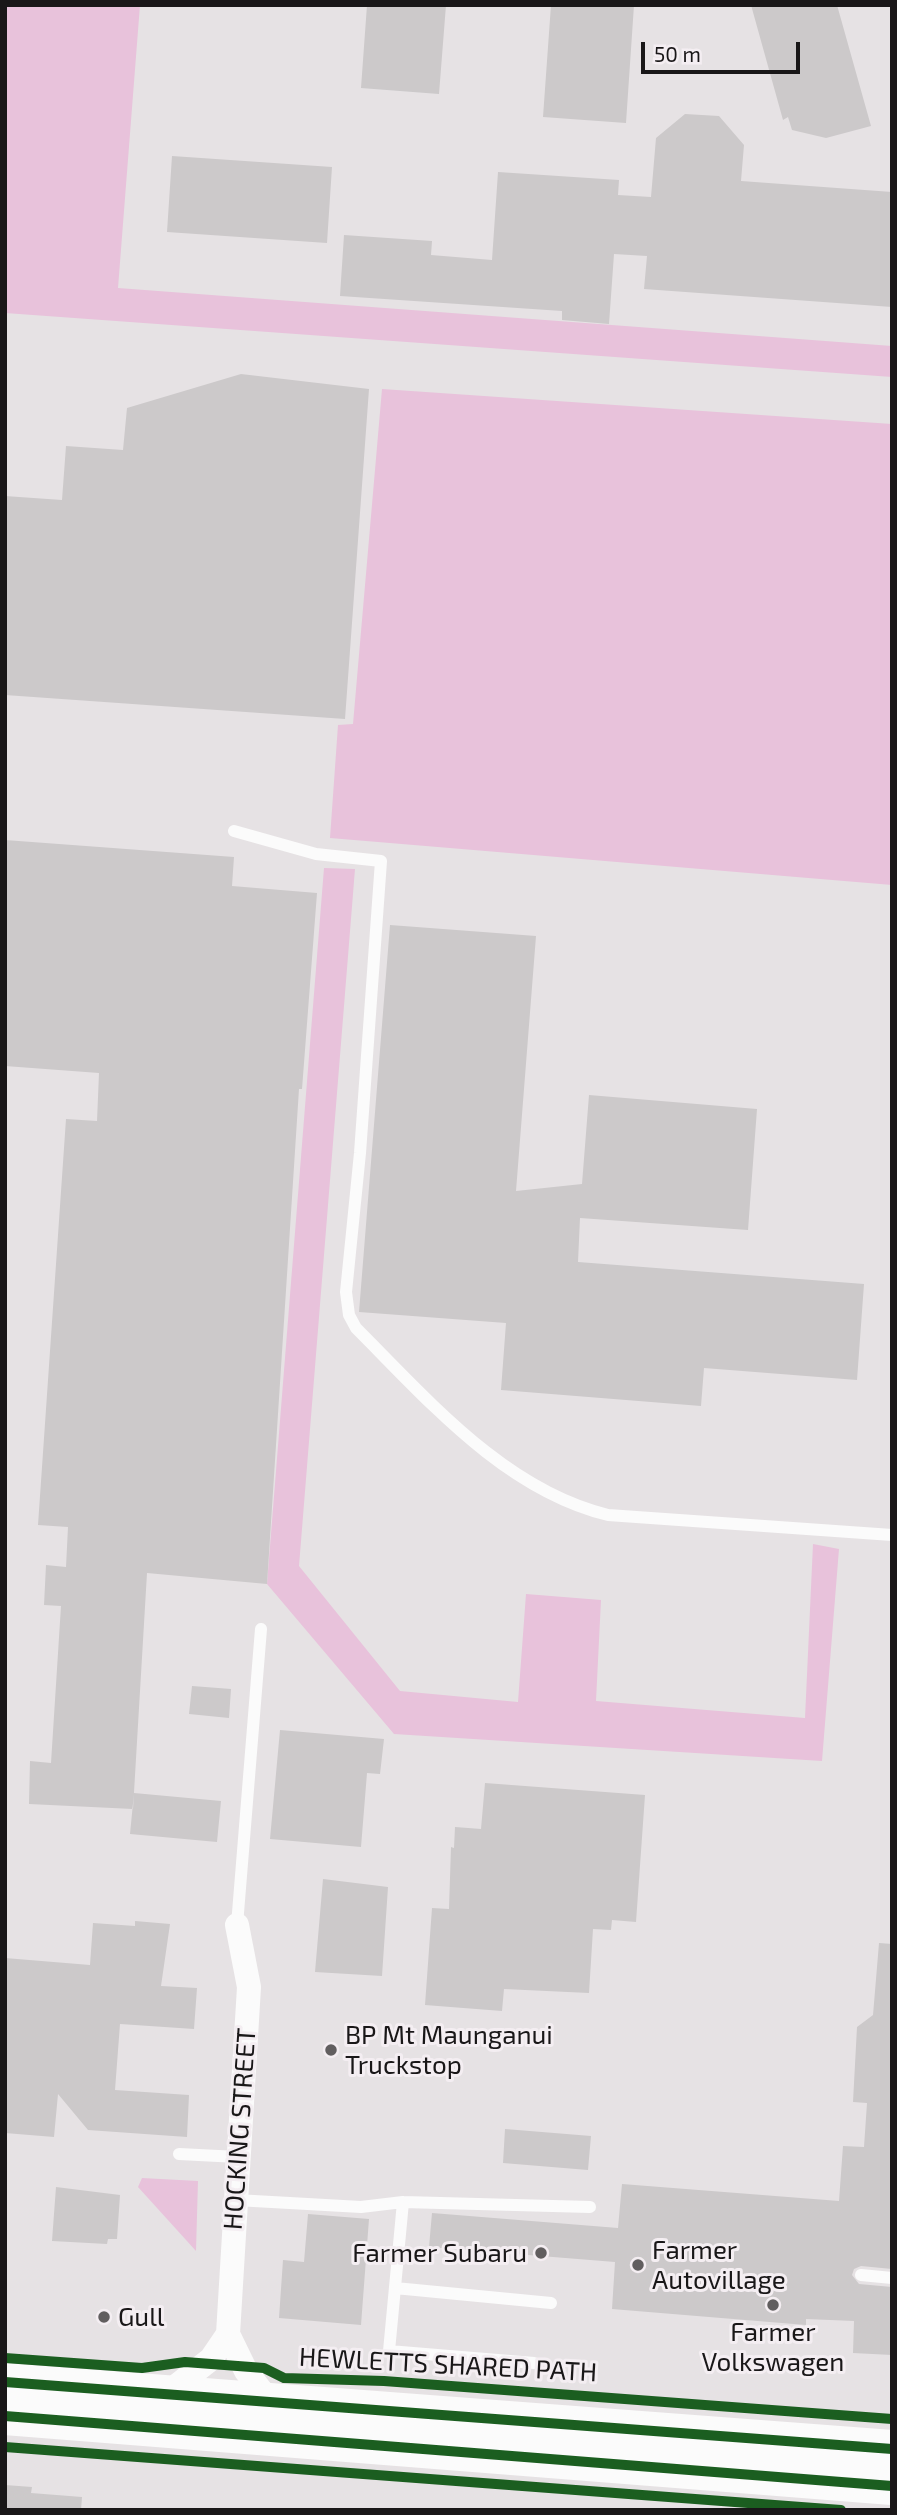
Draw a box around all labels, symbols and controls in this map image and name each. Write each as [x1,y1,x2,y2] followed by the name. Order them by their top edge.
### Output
[645,28,804,72] scale bar
[654,41,701,66] text: 50 m
[345,2019,553,2080] place label: BP Mt Maunganui Truckstop
[217,2027,263,2231] street label: HOCKING STREET
[323,2042,339,2058] marker: BP Mt Maunganui Truckstop
[652,2234,786,2296] place label: Farmer Autovillage
[352,2237,527,2269] place label: Farmer Subaru
[533,2245,549,2261] marker: Farmer Subaru
[630,2257,646,2273] marker: Farmer Autovillage
[765,2297,781,2313] marker: Farmer Volkswagen
[118,2301,165,2333] place label: Gull
[96,2309,112,2325] marker: Gull
[702,2316,844,2378] place label: Farmer Volkswagen
[298,2342,598,2388] street label: HEWLETTS SHARED PATH

